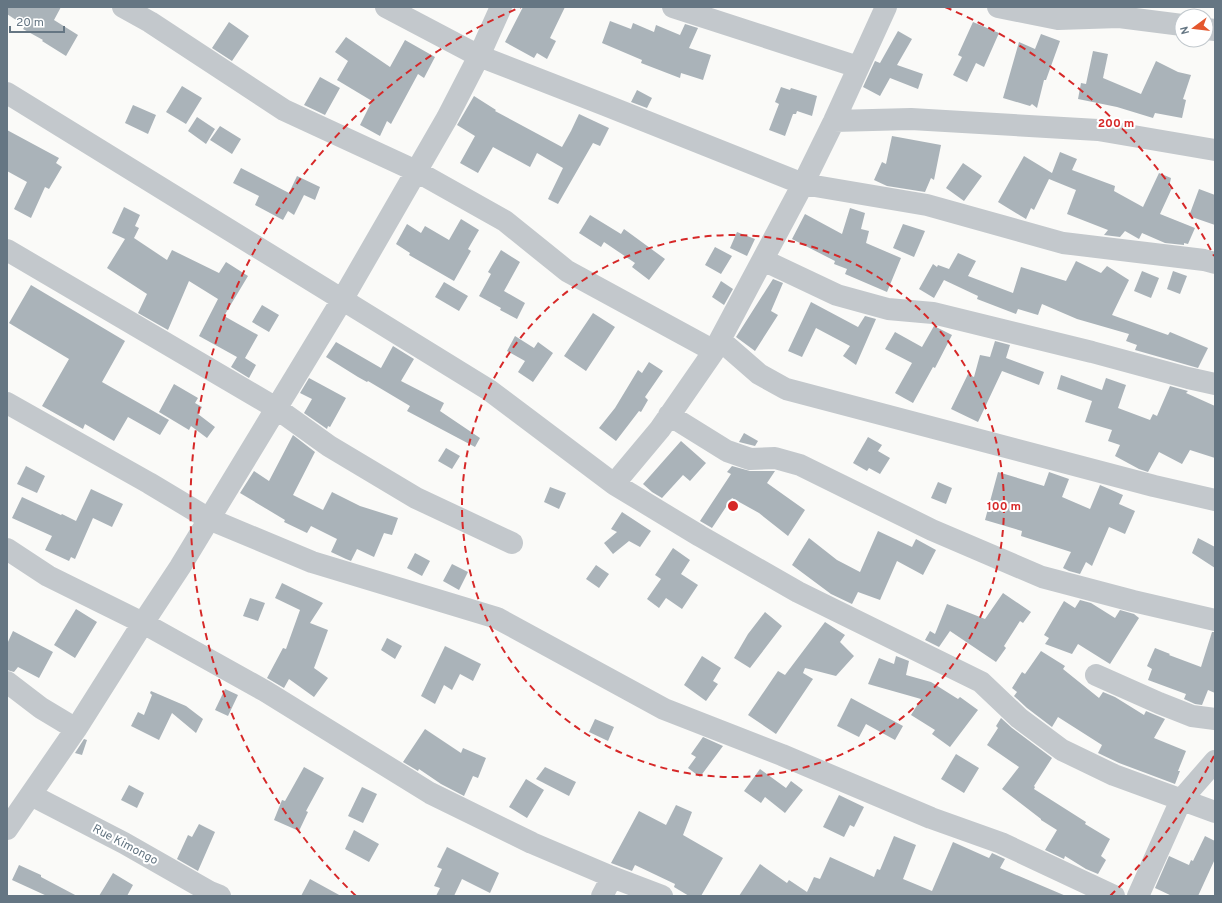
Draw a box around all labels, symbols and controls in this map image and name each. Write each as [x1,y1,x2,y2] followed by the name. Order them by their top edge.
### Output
[10,8,64,34] scale bar
[1174,8,1214,48] north arrow
[16,15,44,31] text: 20 m
[1178,25,1193,36] text: N
[1098,116,1134,132] text: 200 m
[726,499,740,513] centre of rings
[987,499,1021,515] text: 100 m
[89,821,161,869] street label: Rue Kimongo

